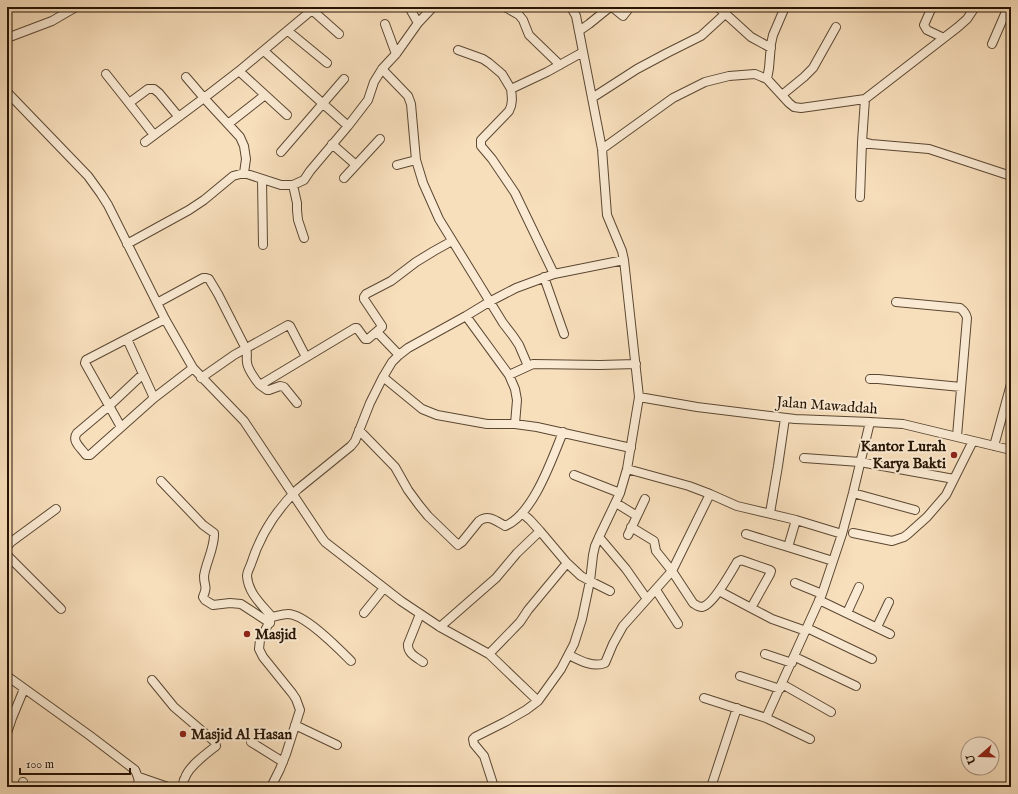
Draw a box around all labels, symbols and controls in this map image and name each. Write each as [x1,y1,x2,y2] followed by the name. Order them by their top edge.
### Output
[774,392,878,419] street label: Jalan Mawaddah
[860,437,947,473] place label: Kantor Lurah Karya Bakti
[949,450,959,460] marker: Kantor Lurah Karya Bakti
[255,625,297,644] place label: Masjid
[242,629,252,639] marker: Masjid
[191,725,292,744] place label: Masjid Al Hasan
[178,729,188,739] marker: Masjid Al Hasan
[960,736,1000,776] north arrow
[20,750,130,776] scale bar
[963,752,980,767] text: U
[26,757,54,772] text: 100 m

